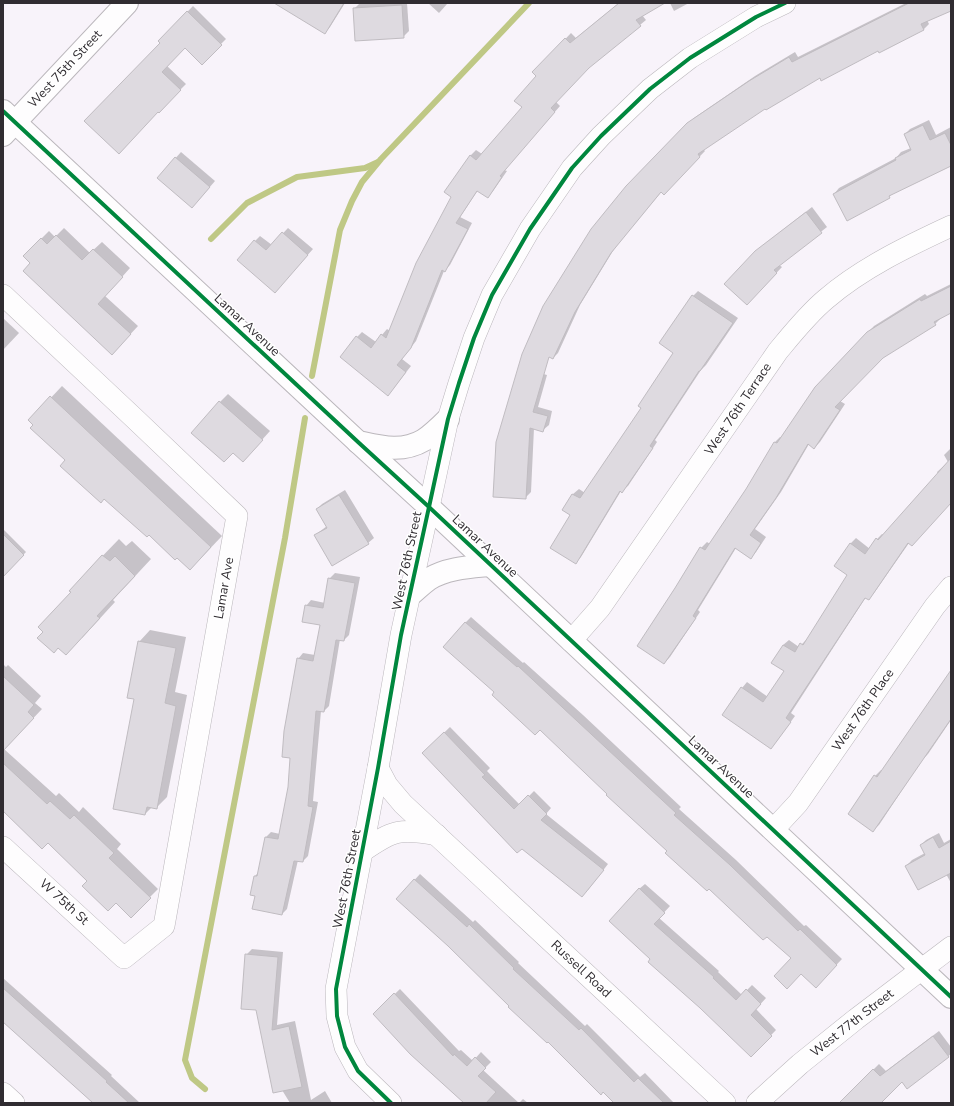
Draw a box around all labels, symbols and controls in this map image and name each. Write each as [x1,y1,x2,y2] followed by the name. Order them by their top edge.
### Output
[24,26,106,112] street label: West 75th Street
[210,290,284,360] street label: Lamar Avenue
[700,359,776,459] street label: West 76th Terrace
[388,509,426,612] street label: West 76th Street
[448,511,522,581] street label: Lamar Avenue
[210,556,238,620] street label: Lamar Ave
[828,665,898,755] street label: West 76th Place
[684,732,758,802] street label: Lamar Avenue
[329,827,366,930] street label: West 76th Street
[35,875,93,929] street label: W 75th St
[547,936,615,1002] street label: Russell Road
[807,985,898,1061] street label: West 77th Street

